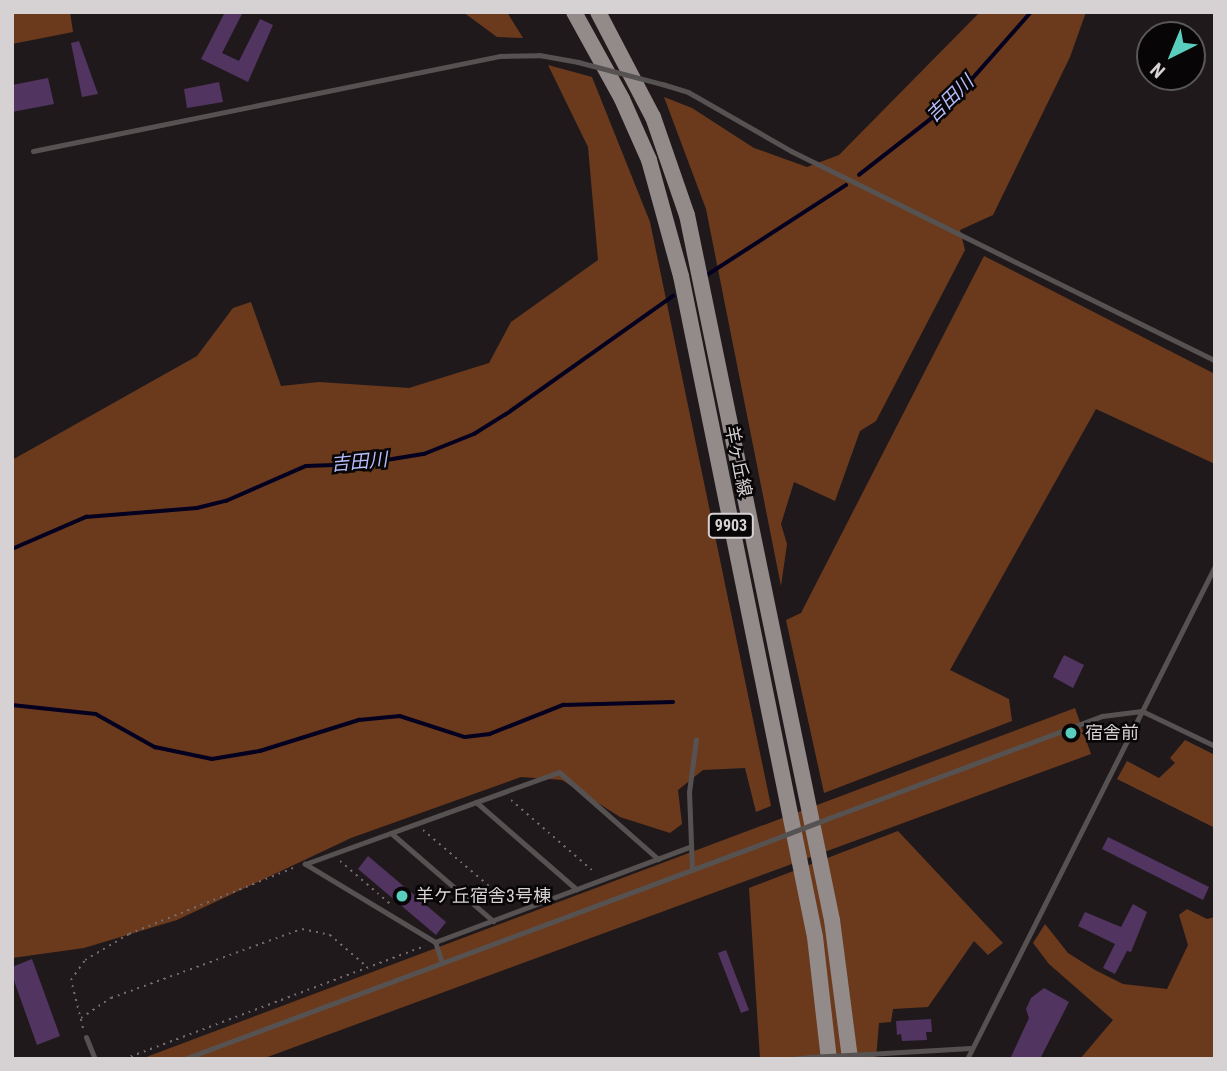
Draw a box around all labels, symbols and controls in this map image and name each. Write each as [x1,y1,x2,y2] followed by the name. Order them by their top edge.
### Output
[1136,21,1206,91] north arrow
[1146,58,1170,83] text: N
[922,71,978,127] water label: 吉田川
[721,424,755,498] street label: 羊ヶ丘線
[330,448,388,476] water label: 吉田川
[706,513,756,538] road number: 9903
[1085,722,1139,744] place label: 宿舎前
[1063,725,1079,741] marker: 宿舎前
[416,885,551,907] place label: 羊ケ丘宿舎3号棟
[394,888,410,904] marker: 羊ケ丘宿舎3号棟

